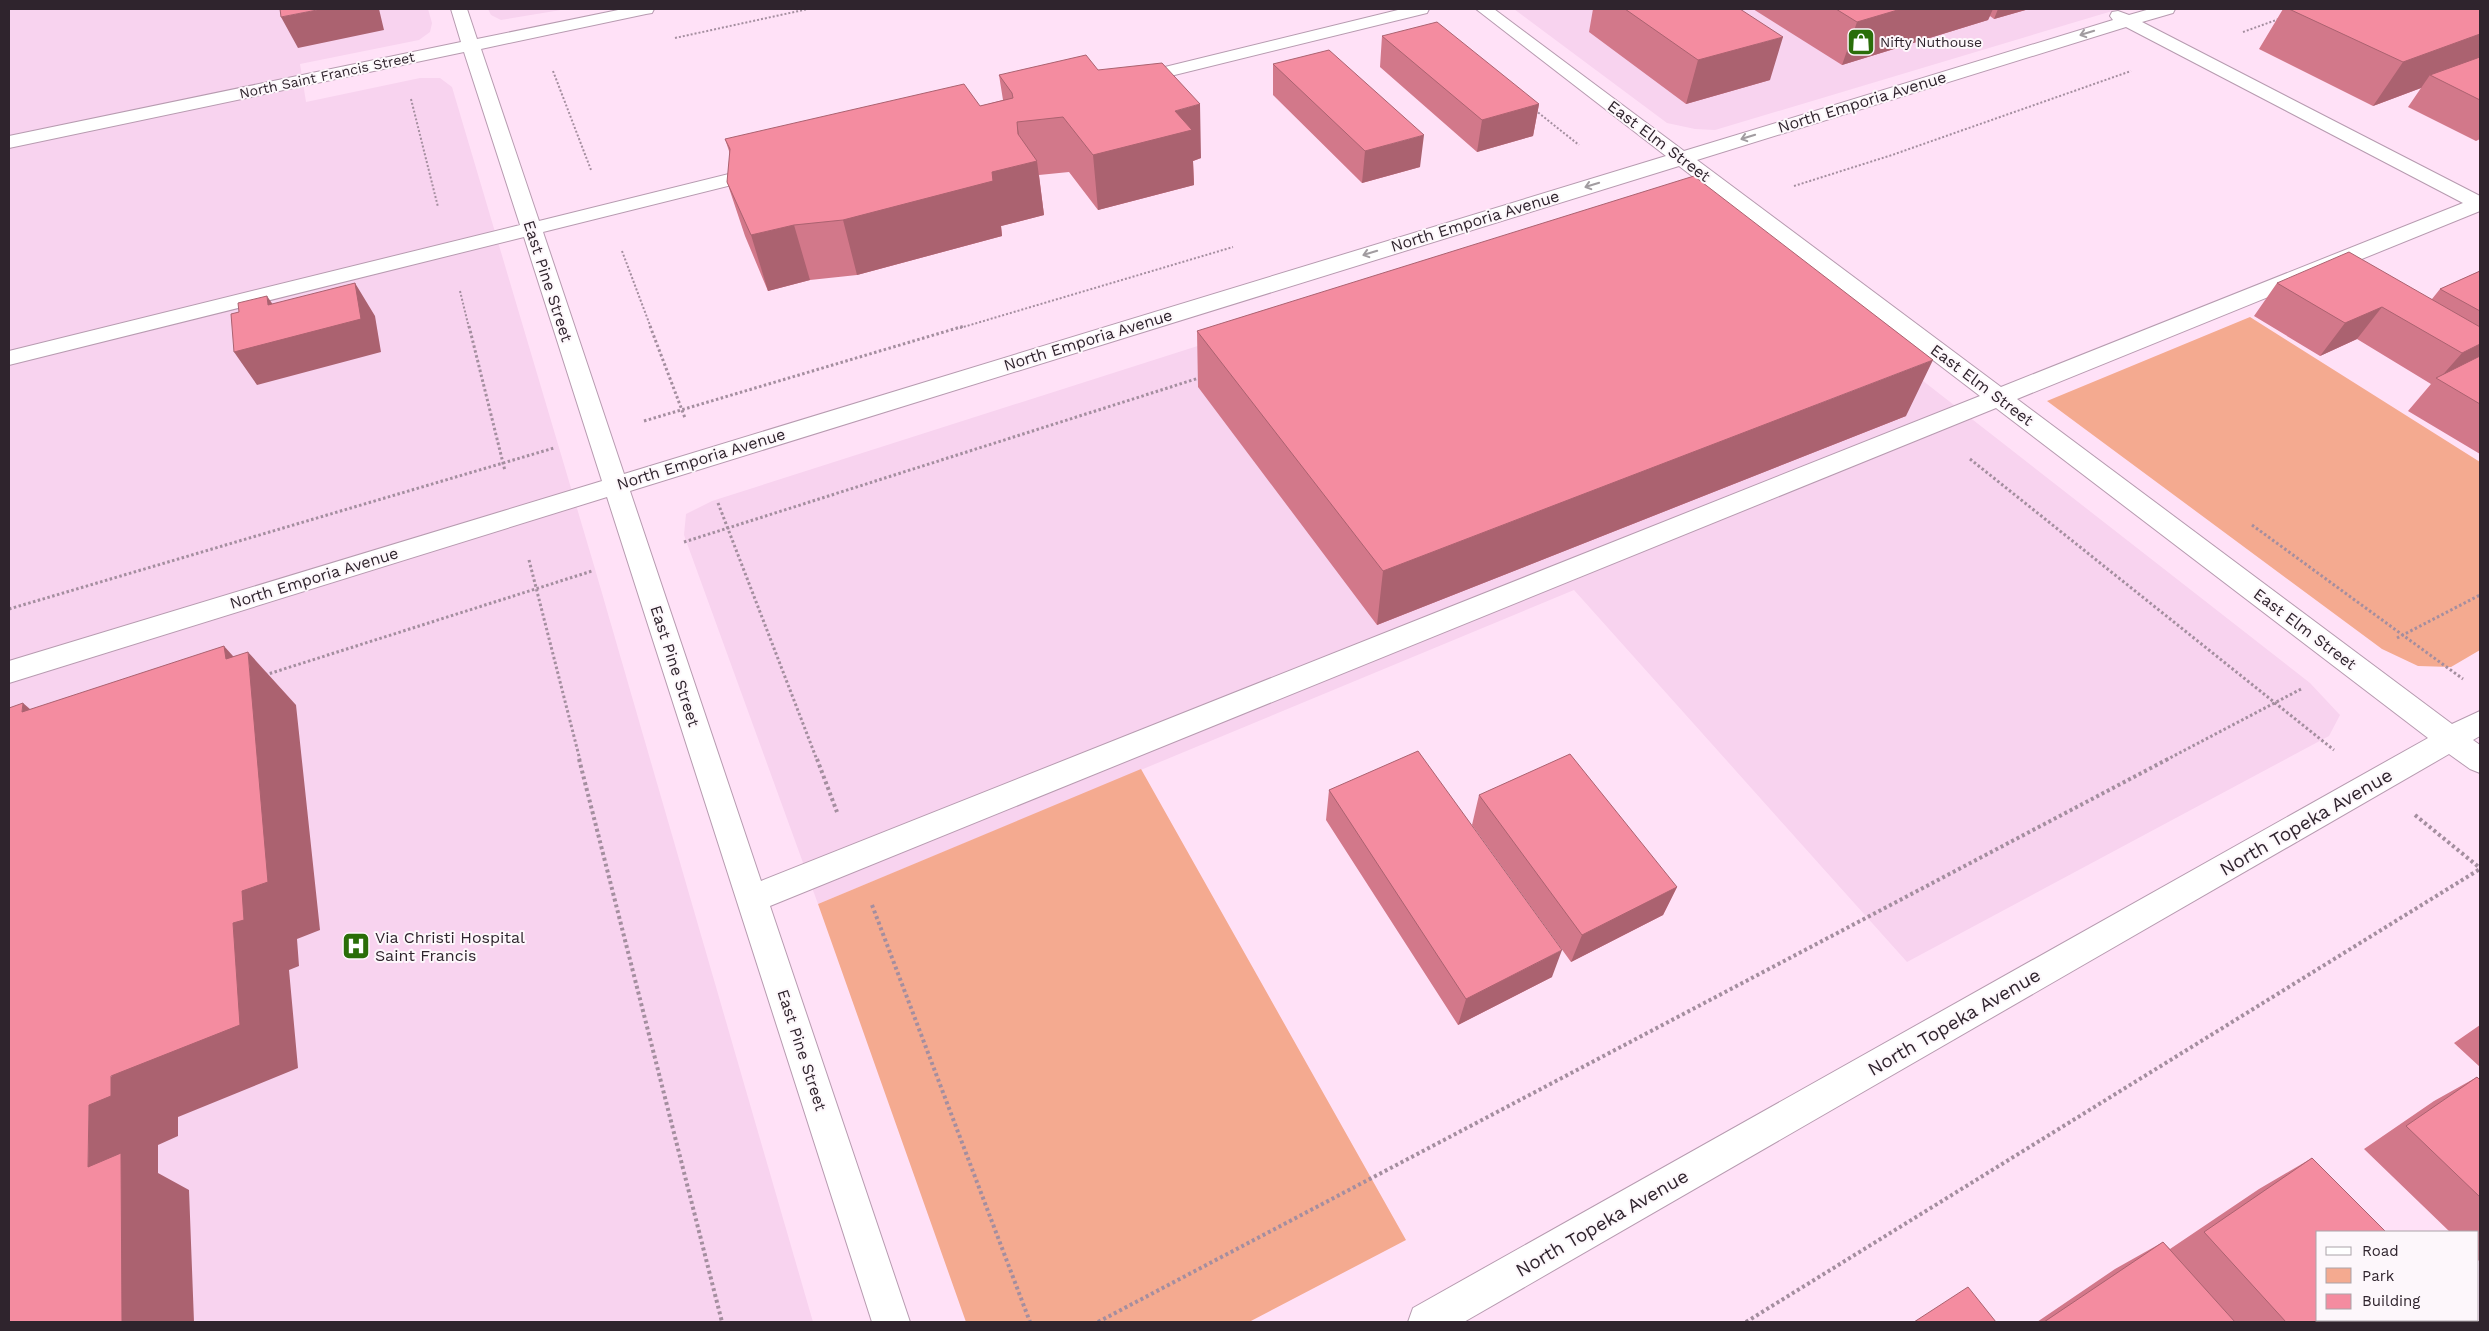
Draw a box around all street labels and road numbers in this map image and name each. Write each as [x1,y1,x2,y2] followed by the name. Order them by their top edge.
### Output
[238,49,416,101] street label: North Saint Francis Street
[1775,67,1949,137] street label: North Emporia Avenue
[1604,96,1714,186] street label: East Elm Street
[1388,186,1562,256] street label: North Emporia Avenue
[519,218,577,344] street label: East Pine Street
[1001,305,1175,375] street label: North Emporia Avenue
[1927,340,2037,430] street label: East Elm Street
[614,424,788,494] street label: North Emporia Avenue
[227,543,401,613] street label: North Emporia Avenue
[2250,584,2360,674] street label: East Elm Street
[646,603,704,729] street label: East Pine Street
[2216,763,2396,881] street label: North Topeka Avenue
[1864,963,2044,1081] street label: North Topeka Avenue
[773,987,831,1113] street label: East Pine Street
[1512,1164,1692,1282] street label: North Topeka Avenue

